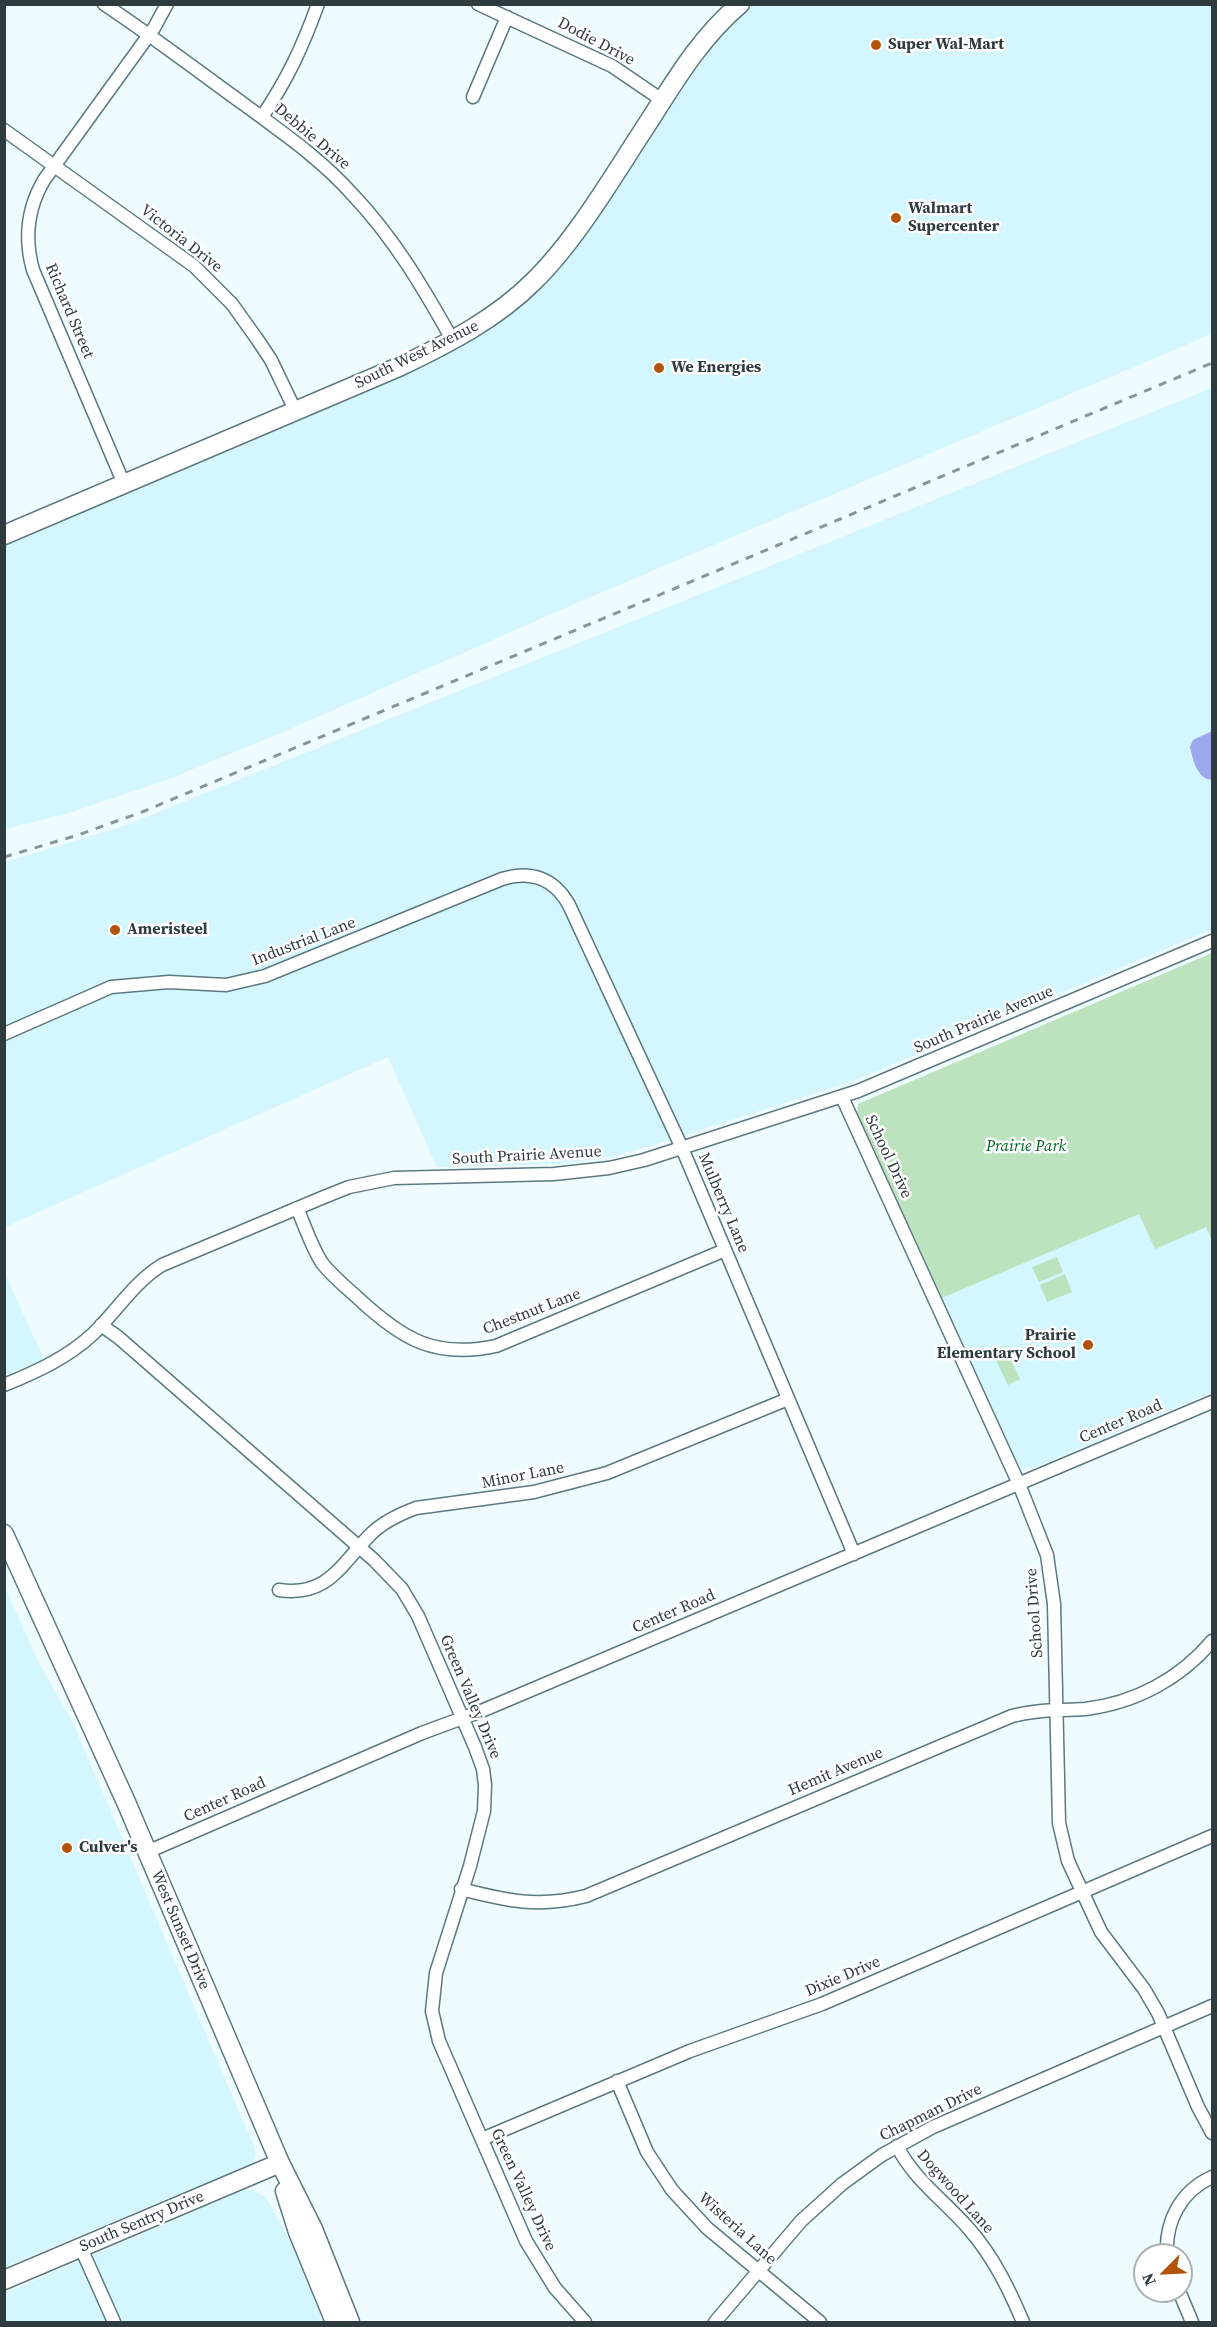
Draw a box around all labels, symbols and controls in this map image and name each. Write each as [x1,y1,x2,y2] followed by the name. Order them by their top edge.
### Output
[554,14,638,70] street label: Dodie Drive
[888,35,1004,55] place label: Super Wal-Mart
[869,38,883,52] marker: Super Wal-Mart
[270,100,354,174] street label: Debbie Drive
[908,199,999,237] place label: Walmart Supercenter
[136,201,226,277] street label: Victoria Drive
[889,211,903,225] marker: Walmart Supercenter
[40,261,98,361] street label: Richard Street
[352,317,482,393] street label: South West Avenue
[671,358,761,378] place label: We Energies
[652,361,666,375] marker: We Energies
[249,913,359,971] street label: Industrial Lane
[127,920,208,940] place label: Ameristeel
[108,923,122,937] marker: Ameristeel
[911,982,1057,1058] street label: South Prairie Avenue
[860,1112,916,1202] street label: School Drive
[986,1137,1066,1157] park label: Prairie Park
[452,1143,602,1169] street label: South Prairie Avenue
[693,1150,753,1256] street label: Mulberry Lane
[480,1285,584,1339] street label: Chestnut Lane
[937,1326,1076,1364] place label: Prairie Elementary School
[1081,1338,1095,1352] marker: Prairie Elementary School
[1077,1396,1165,1448] street label: Center Road
[480,1459,566,1493] street label: Minor Lane
[1022,1567,1048,1659] street label: School Drive
[630,1586,718,1638] street label: Center Road
[435,1632,505,1762] street label: Green Valley Drive
[786,1743,886,1801] street label: Hemit Avenue
[181,1773,269,1827] street label: Center Road
[79,1838,138,1858] place label: Culver's
[60,1841,74,1855] marker: Culver's
[146,1867,214,1993] street label: West Sunset Drive
[803,1953,883,2001] street label: Dixie Drive
[877,2080,985,2146] street label: Chapman Drive
[486,2126,560,2254] street label: Green Valley Drive
[912,2146,998,2238] street label: Dogwood Lane
[77,2187,207,2257] street label: South Sentry Drive
[694,2189,780,2269] street label: Wisteria Lane
[1133,2243,1193,2303] north arrow
[1136,2270,1161,2289] text: N

